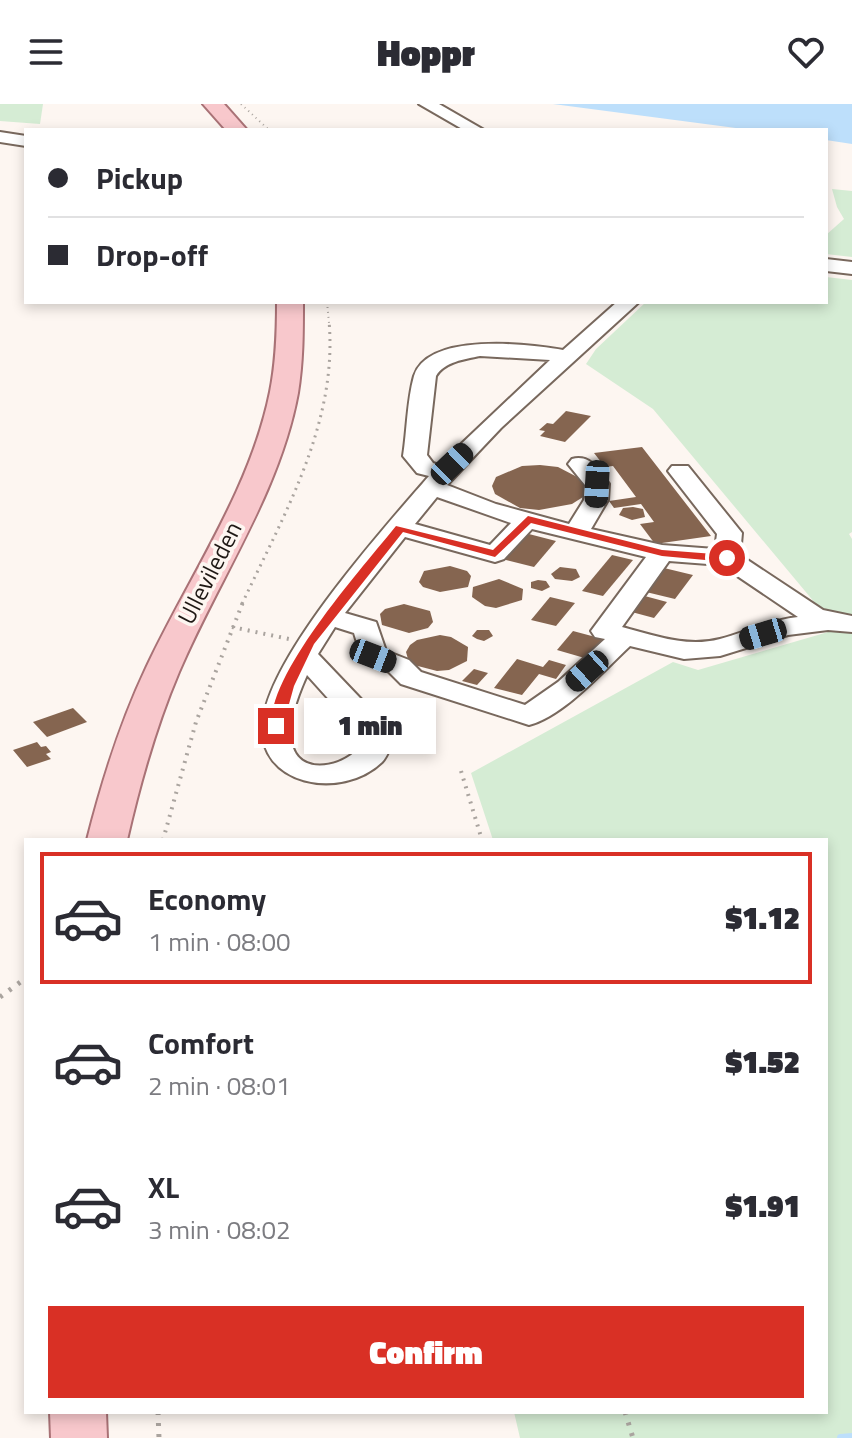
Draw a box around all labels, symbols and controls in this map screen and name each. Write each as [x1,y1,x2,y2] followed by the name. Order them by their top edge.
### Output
[377,25,475,80] text: Hoppr
[24,30,68,74] icon: menu
[784,30,828,74] icon: heart
[96,155,183,201] text: Pickup
[96,232,208,278] text: Drop-off
[426,439,478,489] car
[584,459,610,509] car
[168,515,250,630] street label: Ullevileden
[709,540,745,576] route start
[737,616,789,652] car
[346,636,400,676] car
[561,646,613,696] car
[304,698,436,754] callout: 1 min
[338,706,402,745] text: 1 min
[258,708,294,744] route end
[148,876,266,922] text: Economy
[52,882,124,954] icon: car
[726,895,800,941] text: $1.12
[148,922,291,961] text: 1 min · 08:00
[148,1020,254,1066] text: Comfort
[52,1026,124,1098] icon: car
[726,1039,800,1085] text: $1.52
[148,1066,291,1105] text: 2 min · 08:01
[148,1164,179,1210] text: XL
[52,1170,124,1242] icon: car
[726,1183,800,1229] text: $1.91
[148,1210,291,1249] text: 3 min · 08:02
[48,1306,804,1398] button: Confirm

